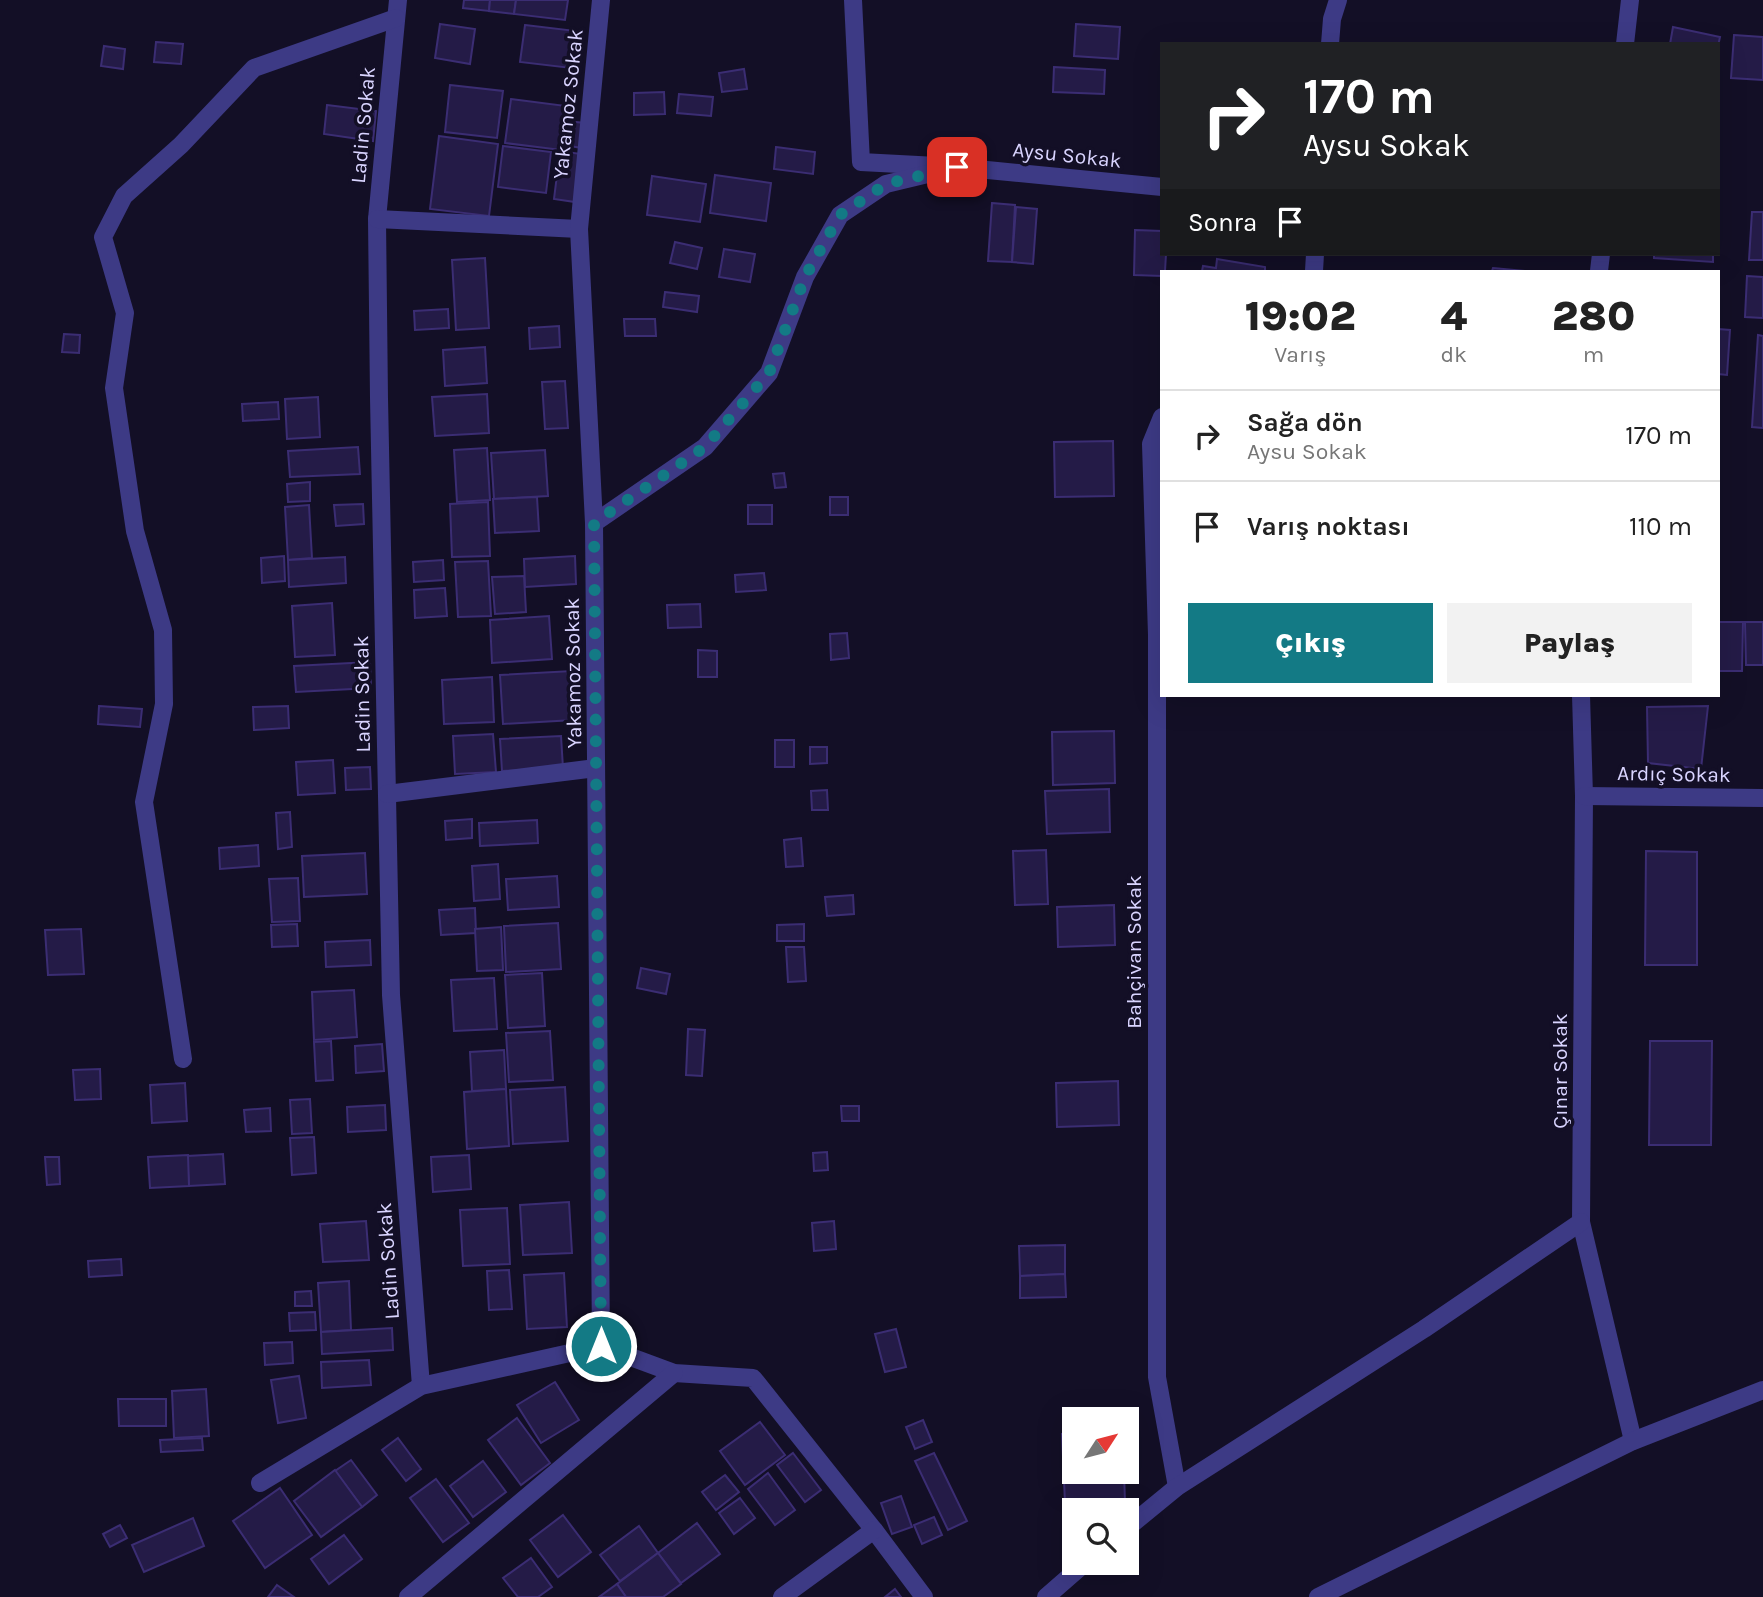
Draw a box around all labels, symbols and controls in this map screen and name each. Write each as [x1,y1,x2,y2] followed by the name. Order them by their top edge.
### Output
[548,28,588,180] street label: Yakamoz Sokak
[346,65,380,184] street label: Ladin Sokak
[1303,68,1435,125] text: 170 m
[1188,70,1279,161] icon: right
[1303,127,1470,164] text: Aysu Sokak
[927,137,987,197] pin
[1011,137,1123,173] street label: Aysu Sokak
[938,148,976,186] icon: arrive
[1271,203,1309,241] icon: arrive
[1188,207,1257,238] text: Sonra
[1245,291,1356,341] text: 19:02
[1440,291,1467,341] text: 4
[1552,291,1635,341] text: 280
[1274,341,1326,368] text: Varış
[1440,341,1467,368] text: dk
[1583,341,1604,368] text: m
[1247,407,1363,438] text: Sağa dön
[1188,417,1226,455] icon: right
[1625,420,1692,451] text: 170 m
[1247,438,1367,465] text: Aysu Sokak
[1188,508,1226,546] icon: arrive
[1247,511,1410,542] text: Varış noktası
[1629,511,1692,542] text: 110 m
[560,597,586,749] street label: Yakamoz Sokak
[1188,603,1433,683] button: Çıkış
[1447,603,1692,683] button: Paylaş
[349,635,375,753] street label: Ladin Sokak
[1617,761,1731,787] street label: Ardıç Sokak
[1122,875,1146,1029] street label: Bahçivan Sokak
[1548,1013,1572,1129] street label: Çınar Sokak
[372,1202,404,1320] street label: Ladin Sokak
[564,1309,638,1383] position arrow
[1062,1407,1139,1484] north arrow
[1062,1407,1139,1575] map controls
[1062,1498,1139,1575] button: search

